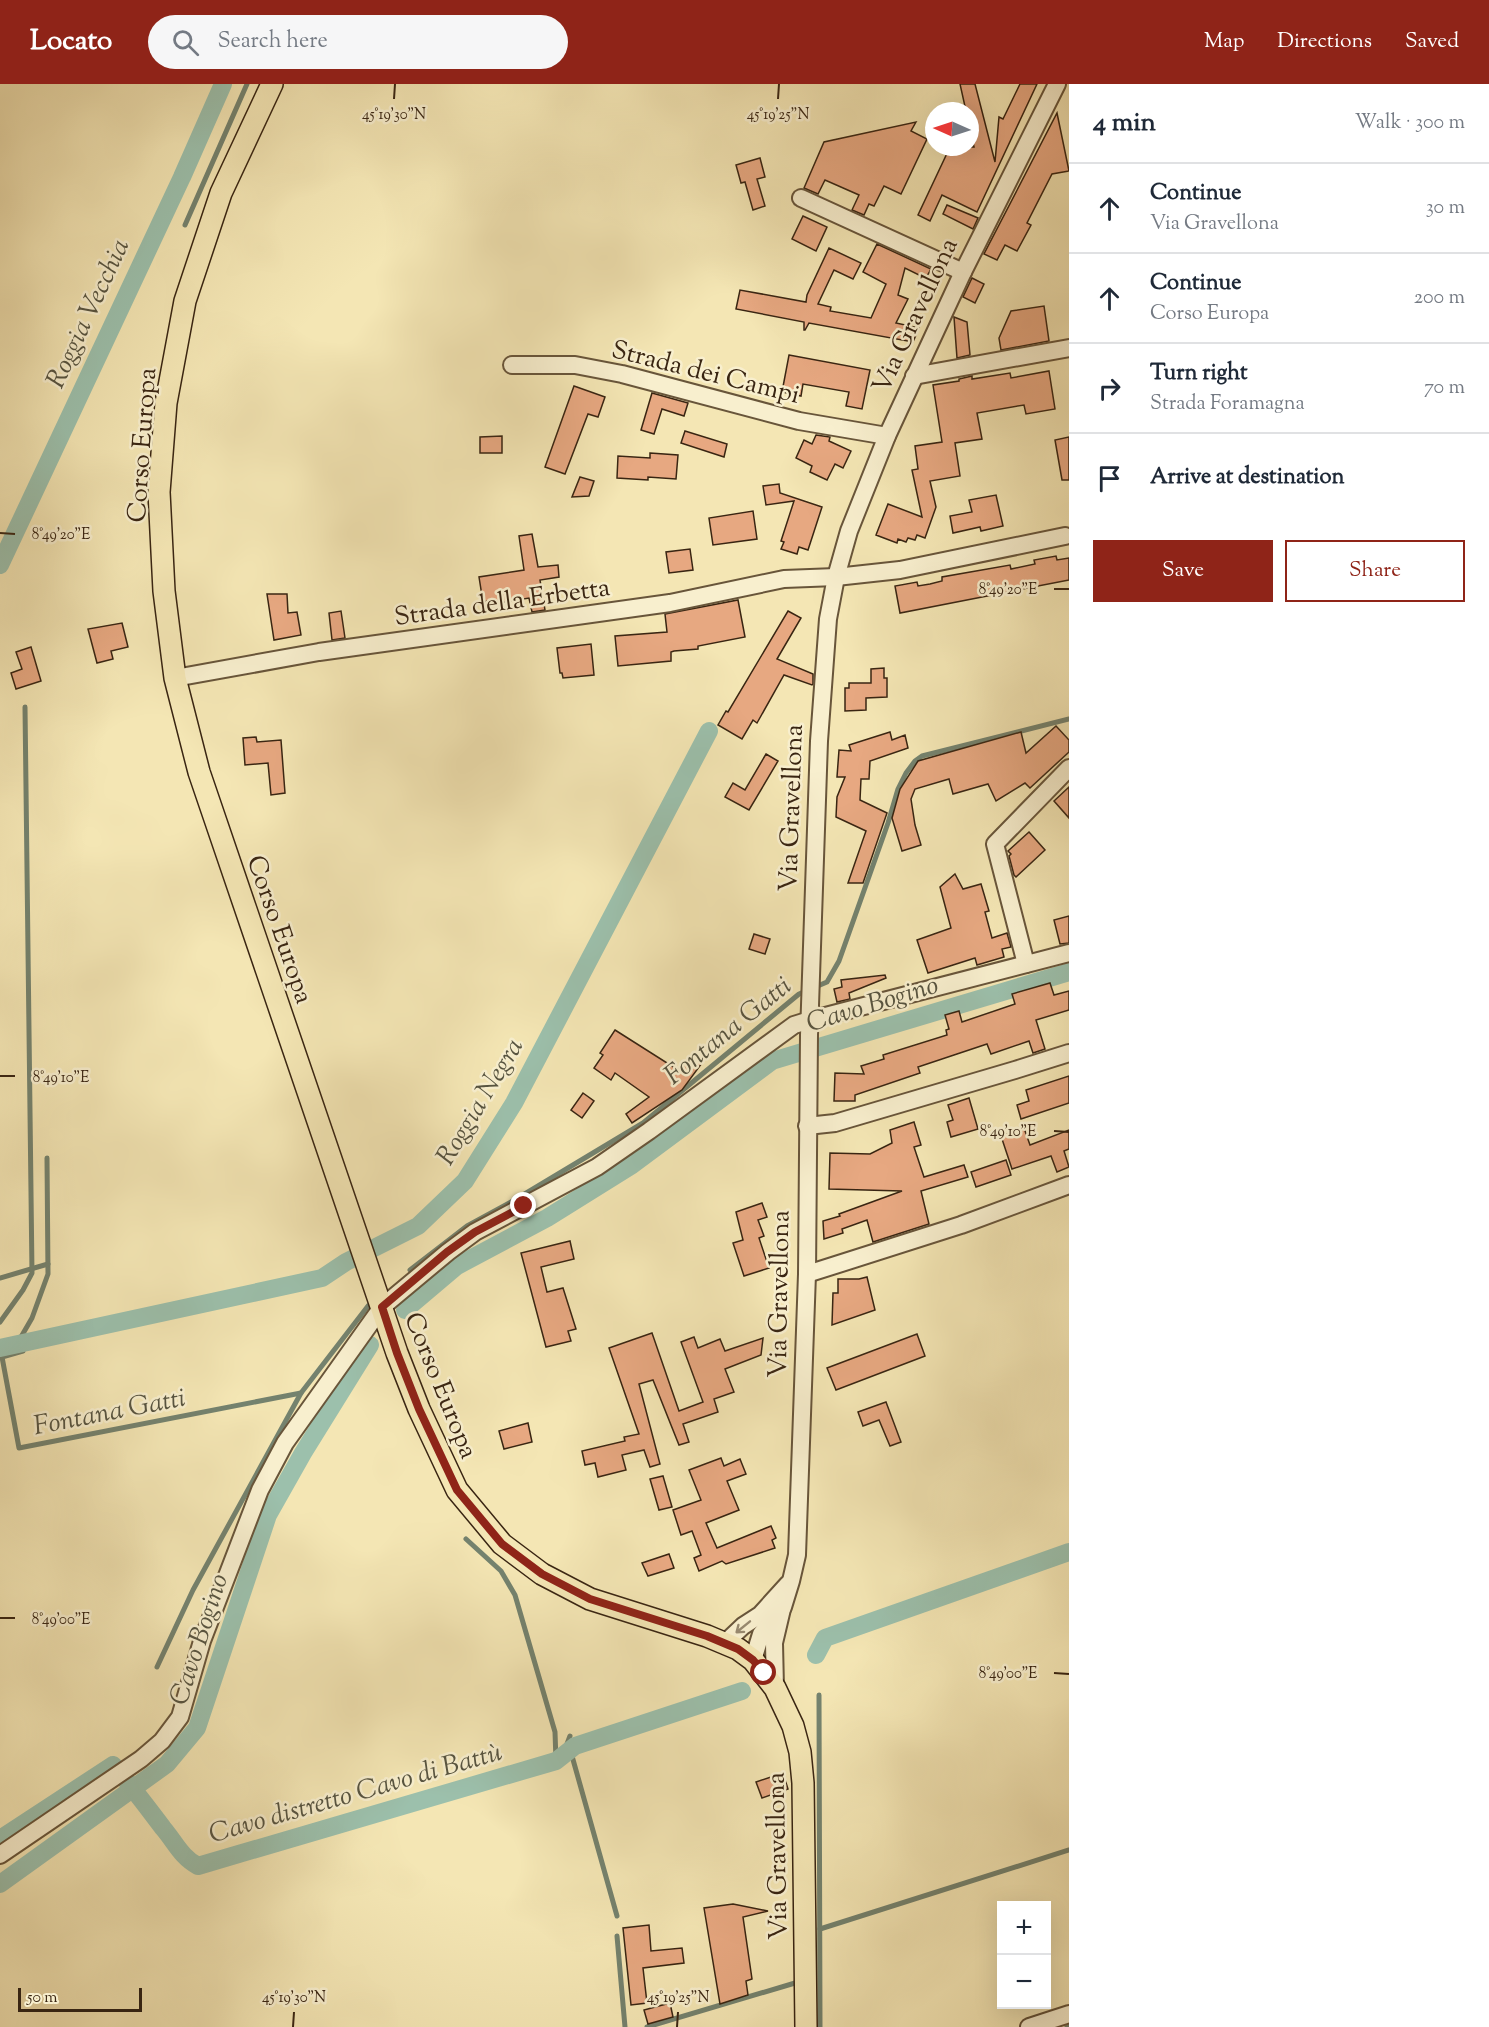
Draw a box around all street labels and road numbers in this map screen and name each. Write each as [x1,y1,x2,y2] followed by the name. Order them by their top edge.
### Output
[864,232,968,400] street label: Via Gravellona
[607,332,804,415] street label: Strada dei Campi
[120,367,167,524] street label: Corso Europa
[392,570,613,637] street label: Strada della Erbetta
[771,724,814,893] street label: Via Gravellona
[236,851,321,1009] street label: Corso Europa
[761,1210,800,1378] street label: Via Gravellona
[393,1307,486,1465] street label: Corso Europa
[759,1772,798,1940] street label: Via Gravellona

